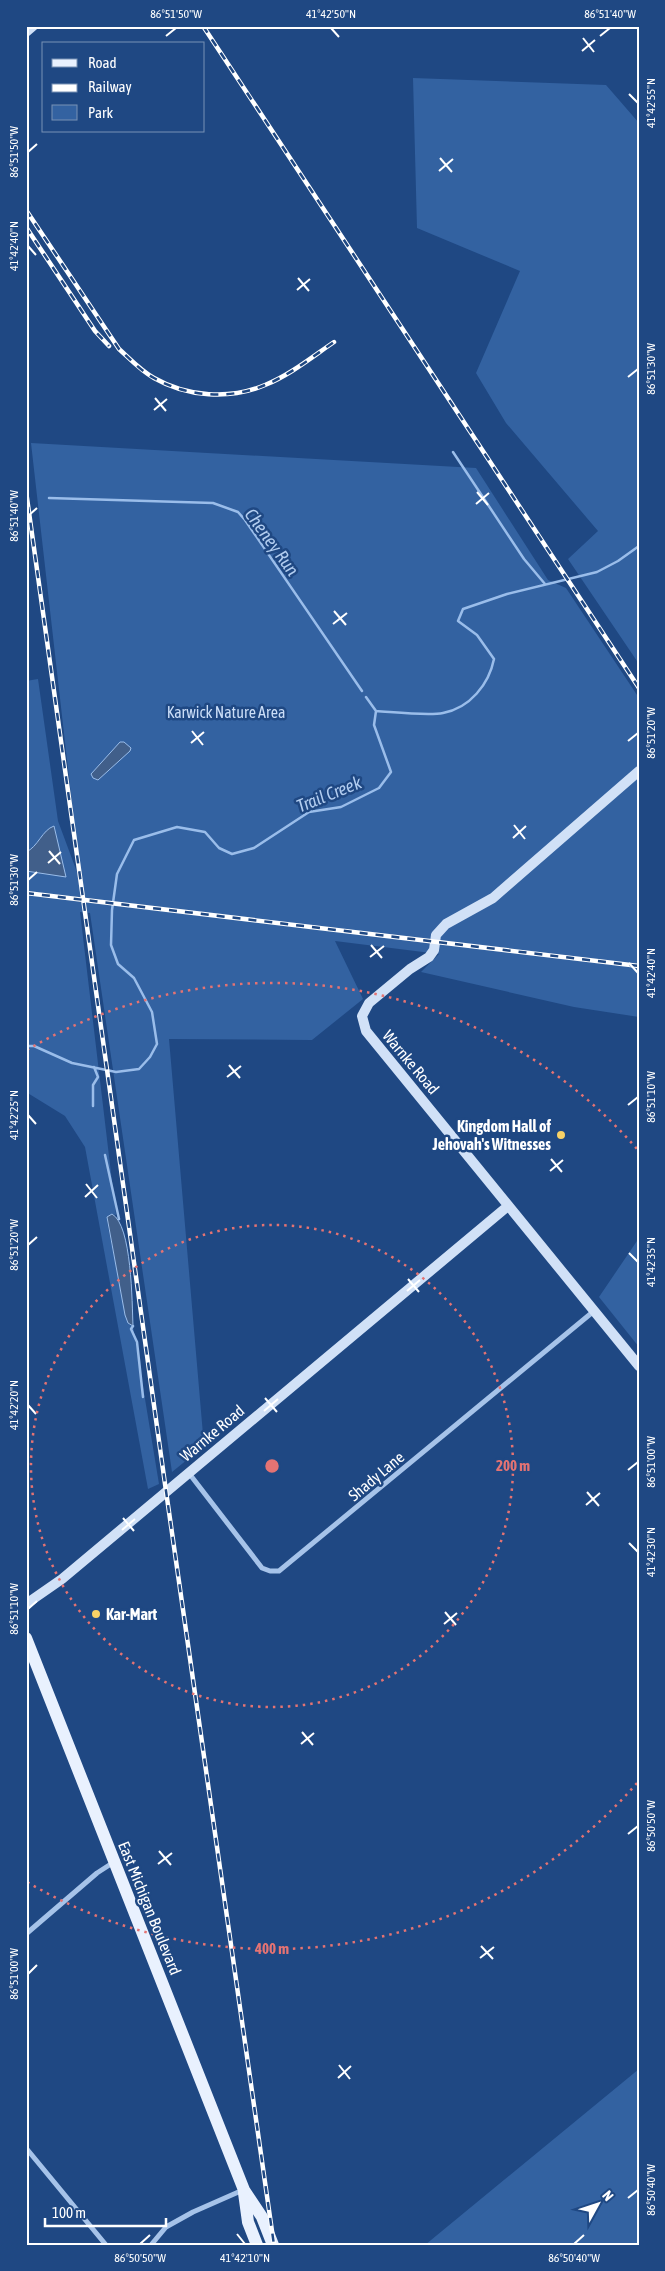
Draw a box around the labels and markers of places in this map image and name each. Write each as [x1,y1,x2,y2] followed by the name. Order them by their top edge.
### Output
[432,1117,552,1153] place label: Kingdom Hall of Jehovah's Witnesses
[555,1129,567,1141] marker: Kingdom Hall of Jehovah's Witnesses
[263,1457,281,1475] centre of rings
[106,1605,157,1623] place label: Kar-Mart
[90,1608,102,1620] marker: Kar-Mart

